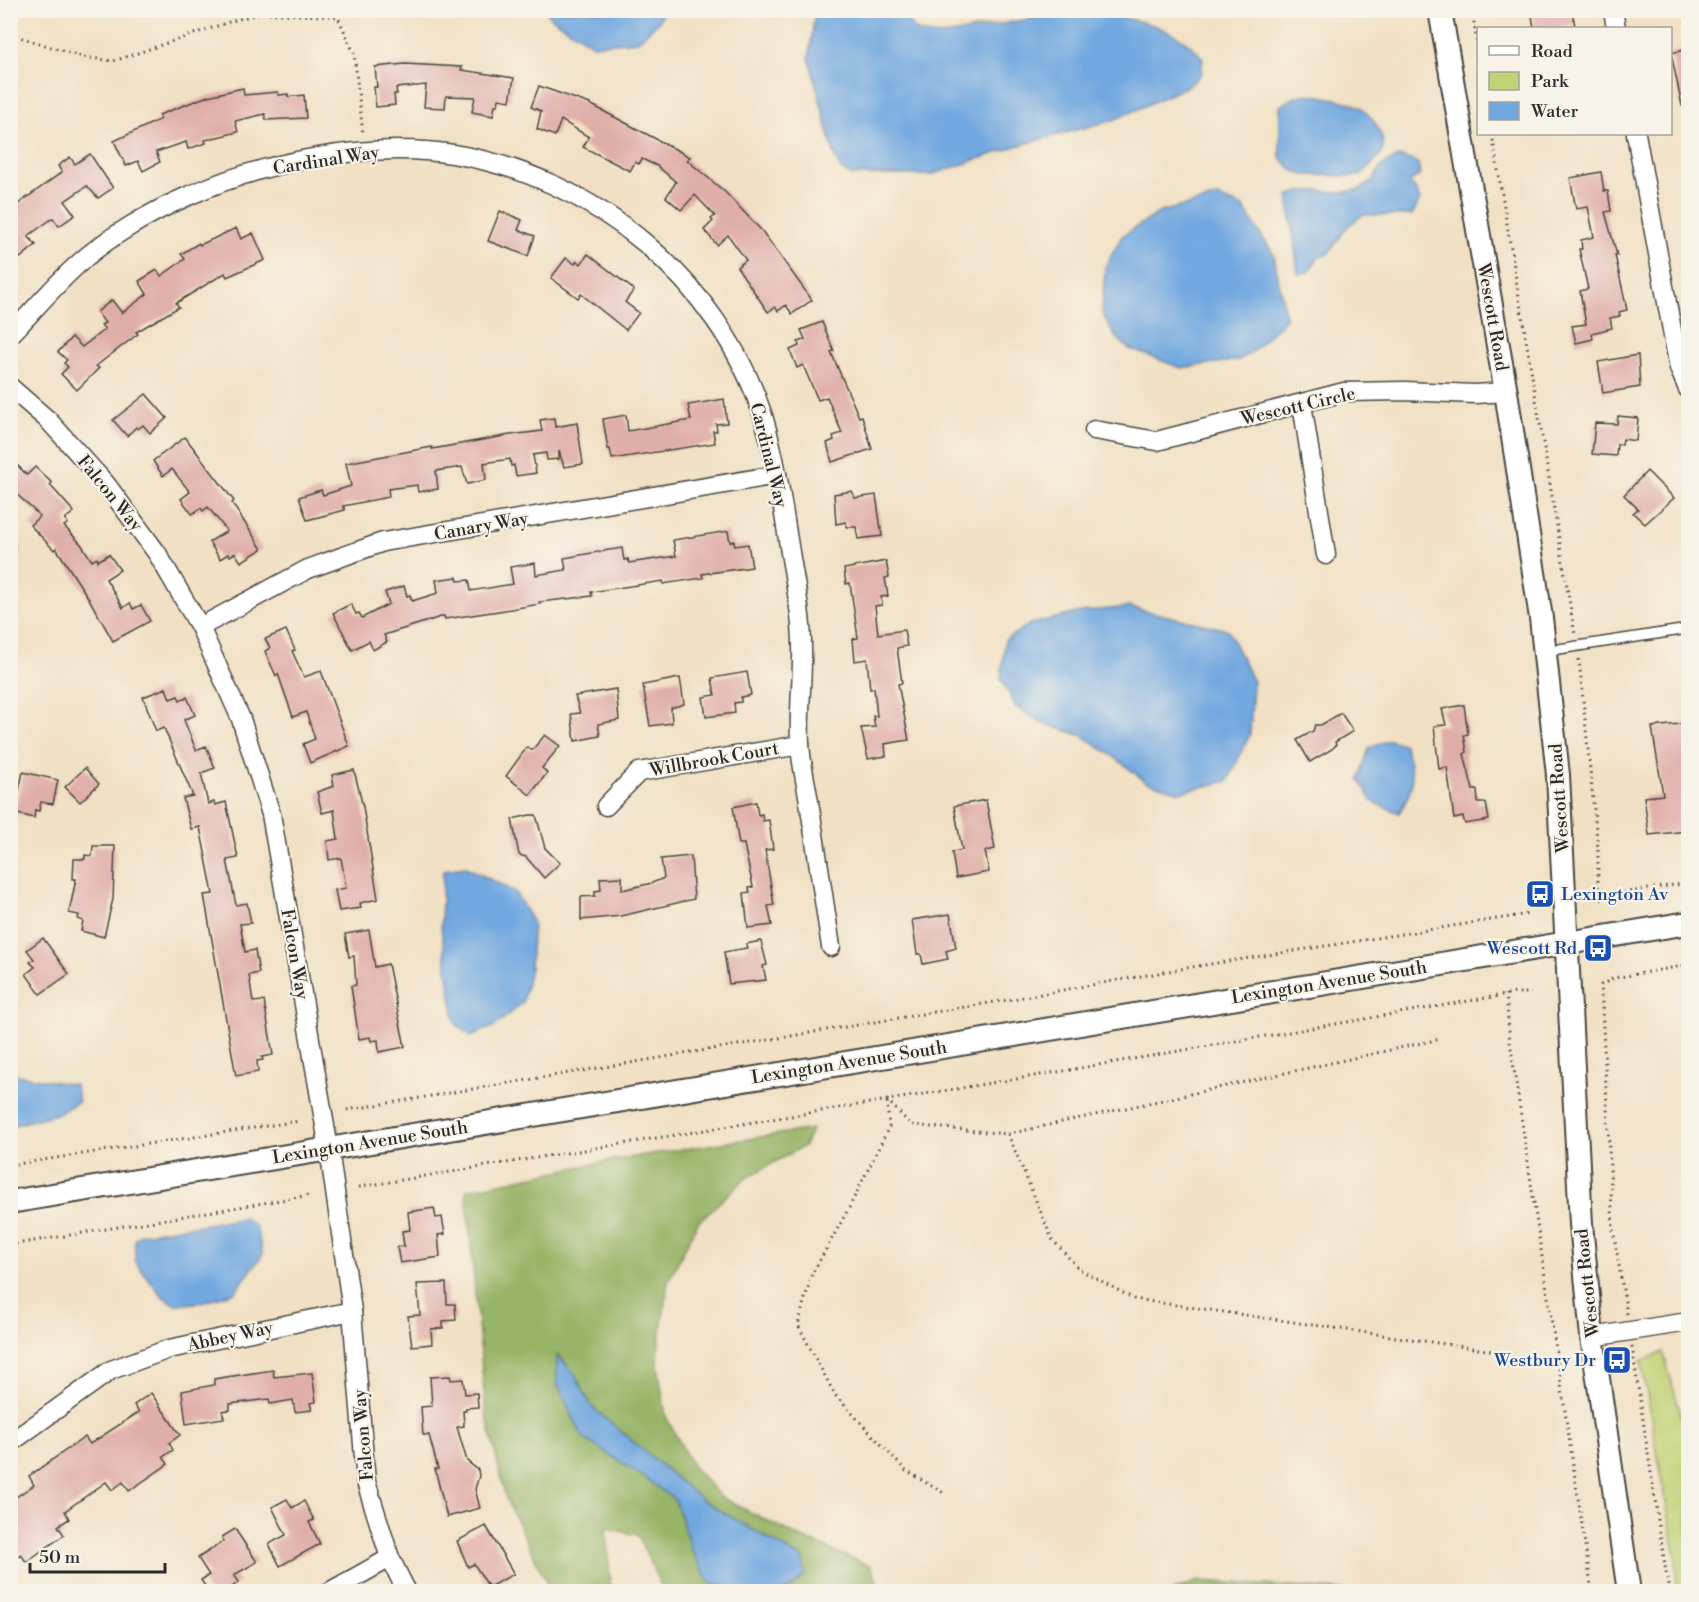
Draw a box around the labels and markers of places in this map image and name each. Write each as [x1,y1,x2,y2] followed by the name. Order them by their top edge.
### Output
[1524,878,1556,910] bus stop icon: Lexington Av
[1561,883,1669,906] place label: Lexington Av
[1582,932,1614,964] bus stop icon: Wescott Rd
[1486,937,1578,960] place label: Wescott Rd
[1601,1344,1633,1376] bus stop icon: Westbury Dr
[1493,1349,1596,1372] place label: Westbury Dr

